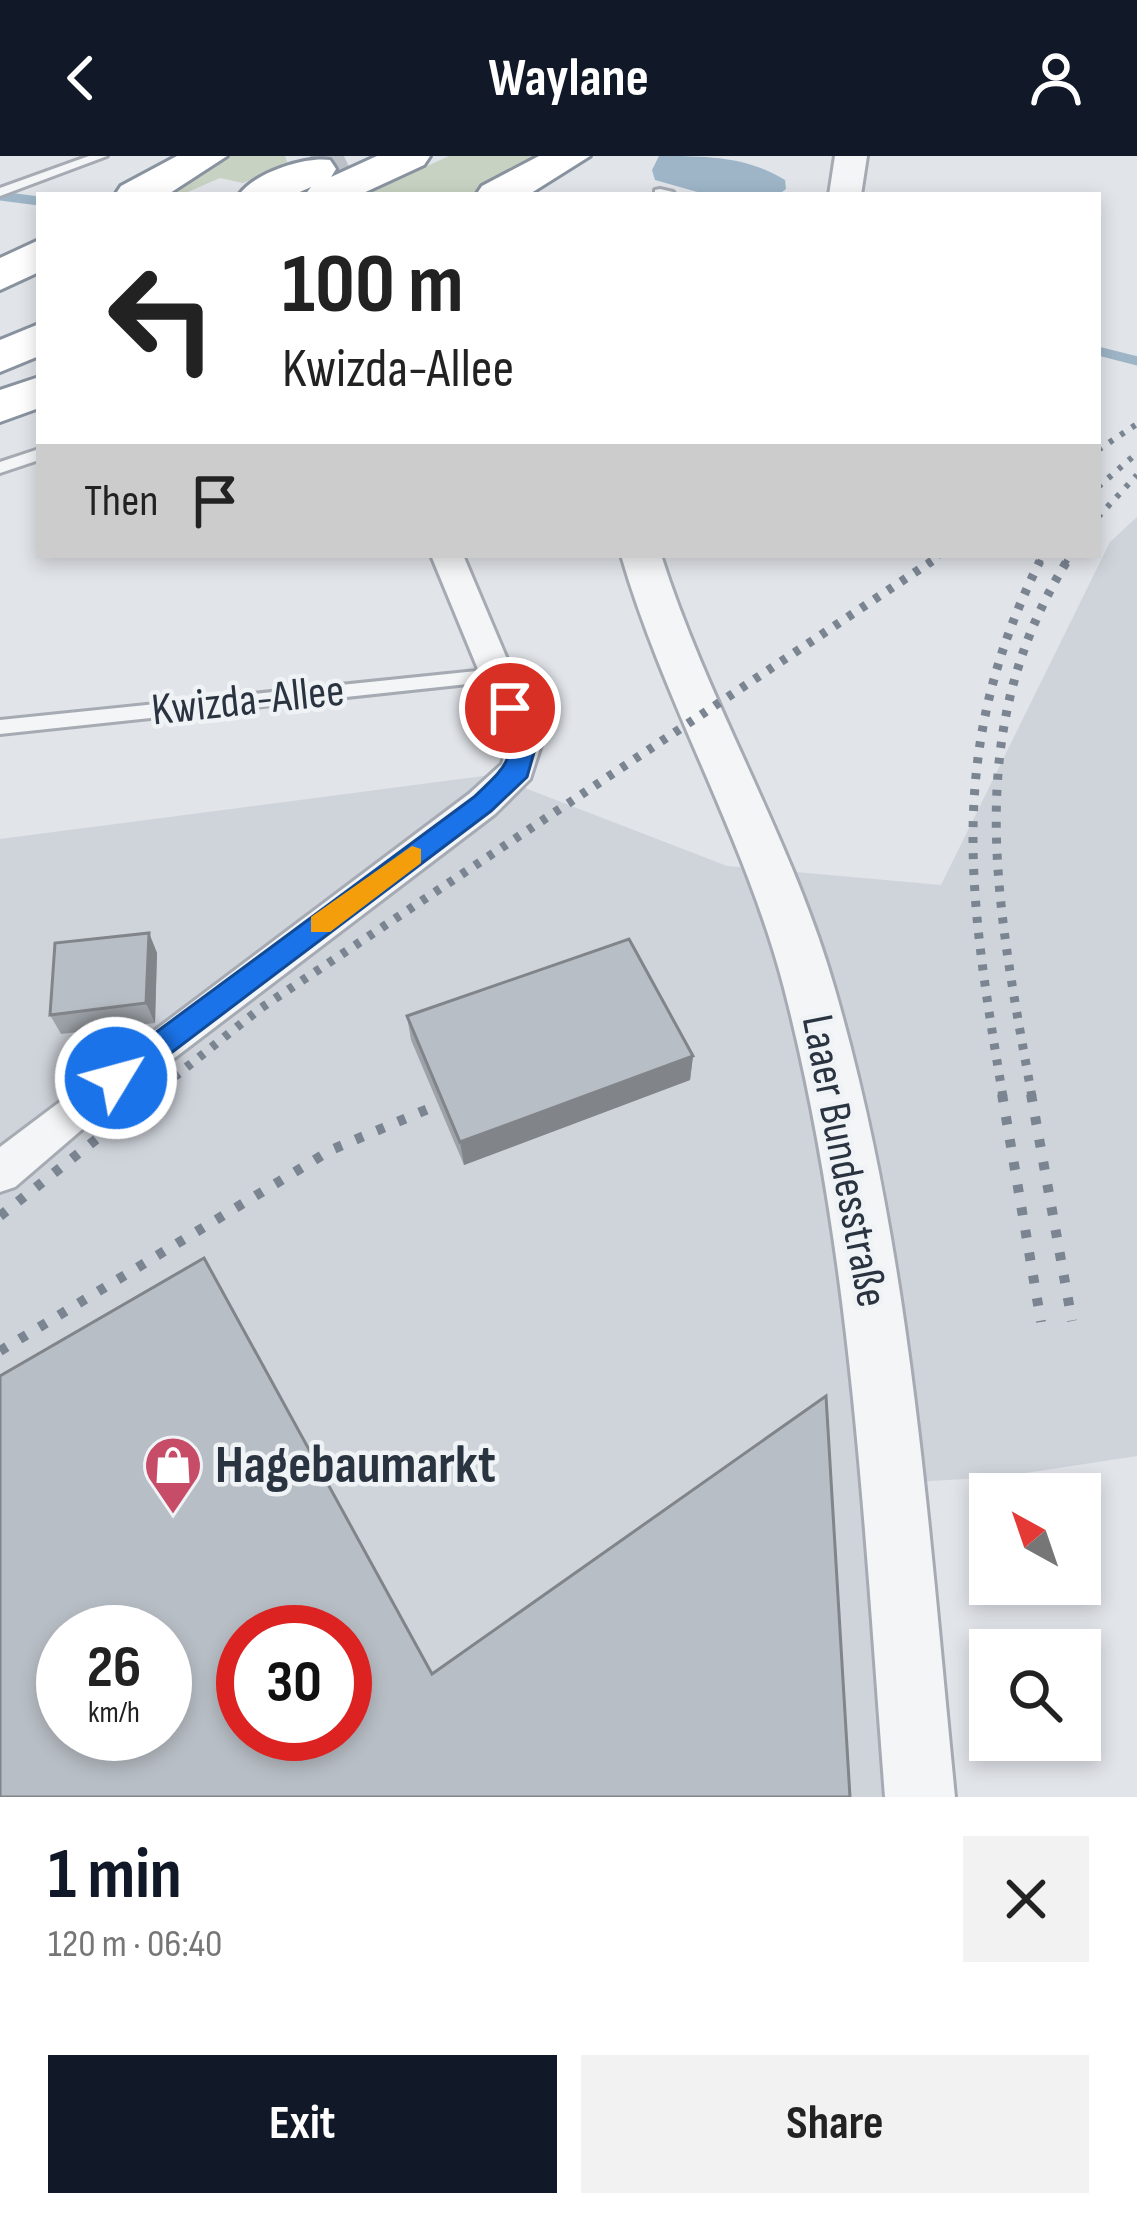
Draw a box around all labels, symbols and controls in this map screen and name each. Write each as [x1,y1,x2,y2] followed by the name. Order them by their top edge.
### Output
[48,45,114,111] icon: back
[1023,45,1089,111] icon: person
[488,46,649,111] text: Waylane
[282,235,464,336] text: 100 m
[84,240,240,396] icon: left
[282,337,514,402] text: Kwizda-Allee
[182,468,248,534] icon: arrive
[84,474,158,529] text: Then
[459,657,561,759] pin
[149,664,347,738] street label: Kwizda-Allee
[477,675,543,741] icon: arrive
[789,1010,899,1312] street label: Laaer Bundesstraße
[53,1015,179,1141] position arrow
[215,1433,496,1498] place label: Hagebaumarkt
[142,1434,204,1516] shop icon: Hagebaumarkt
[969,1473,1101,1605] north arrow
[969,1473,1101,1761] map controls
[216,1605,372,1761] speed limit sign: 30
[969,1629,1101,1761] button: search
[87,1632,141,1704] text: 26
[88,1695,140,1731] text: km/h
[48,1832,182,1919] text: 1 min
[963,1836,1089,1962] button: close
[48,1921,223,1968] text: 120 m · 06:40
[48,2055,557,2193] button: Exit
[581,2055,1089,2193] button: Share

